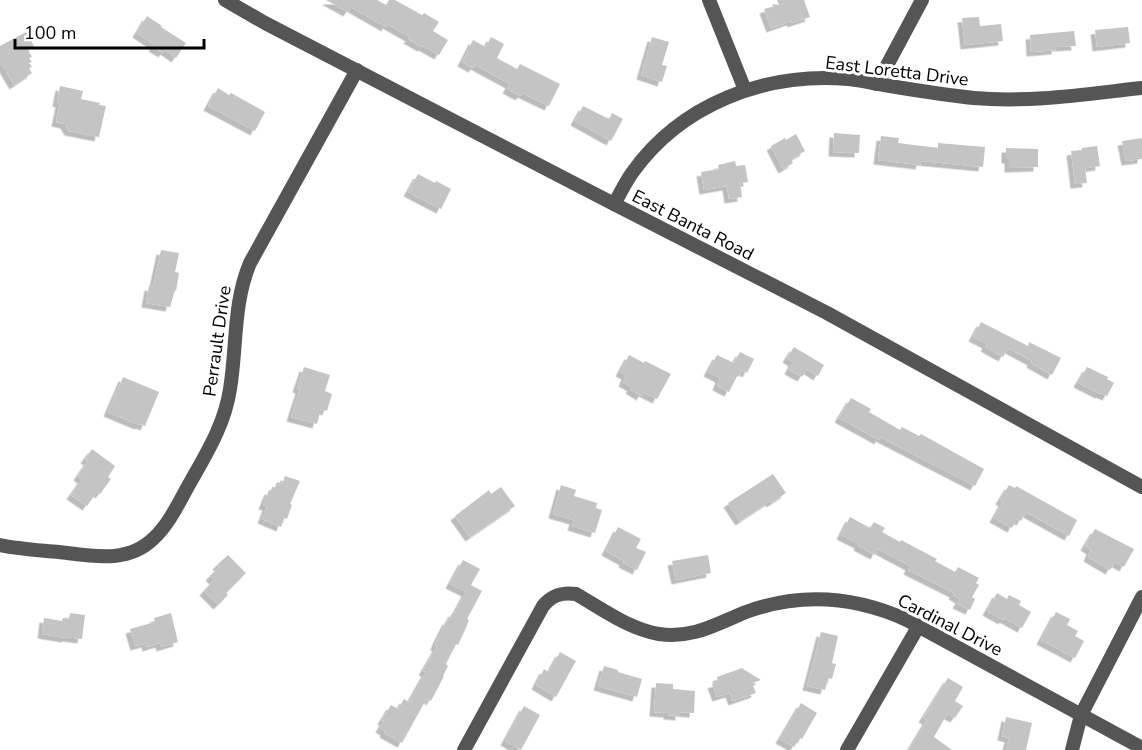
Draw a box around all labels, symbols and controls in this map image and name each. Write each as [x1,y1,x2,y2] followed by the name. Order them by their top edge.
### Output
[15,12,204,50] scale bar
[24,21,76,45] text: 100 m
[824,50,970,92] street label: East Loretta Drive
[628,184,758,266] street label: East Banta Road
[197,284,237,398] street label: Perrault Drive
[893,588,1007,662] street label: Cardinal Drive

